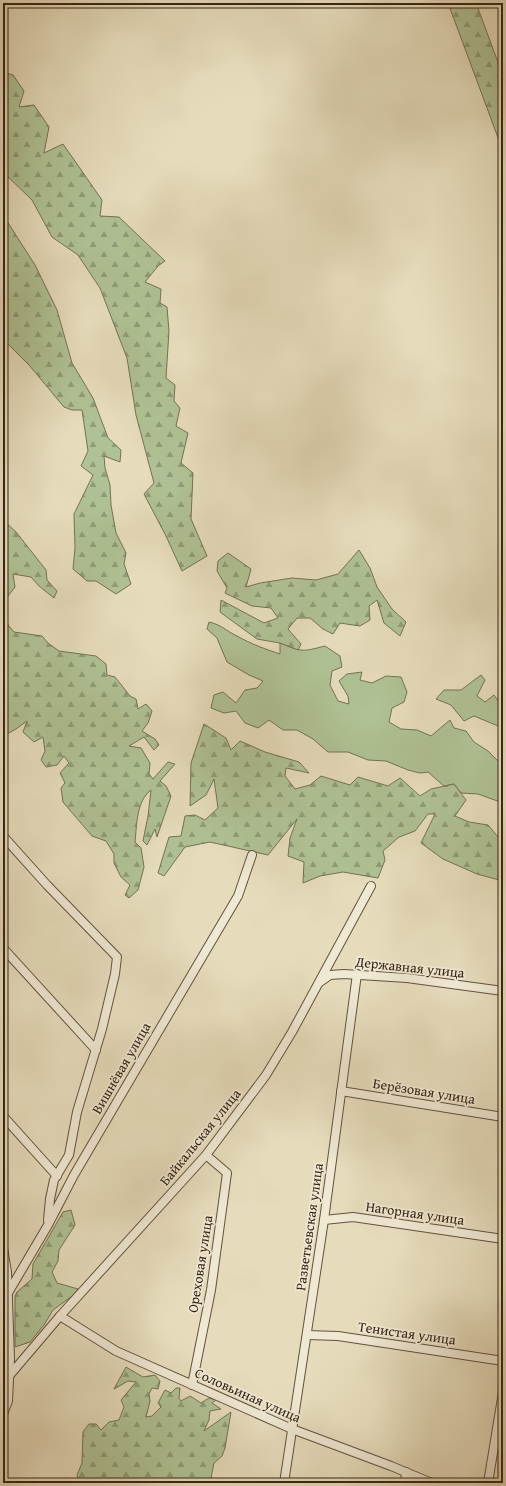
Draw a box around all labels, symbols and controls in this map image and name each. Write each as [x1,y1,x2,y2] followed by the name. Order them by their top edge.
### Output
[353,951,466,983] street label: Державная улица
[87,1018,156,1118] street label: Вишнёвая улица
[371,1073,477,1109] street label: Берёзовая улица
[155,1084,246,1190] street label: Байкальская улица
[290,1162,328,1292] street label: Разветьевская улица
[364,1196,466,1230] street label: Нагорная улица
[182,1214,218,1314] street label: Ореховая улица
[357,1316,457,1350] street label: Тенистая улица
[192,1363,304,1427] street label: Соловьиная улица

